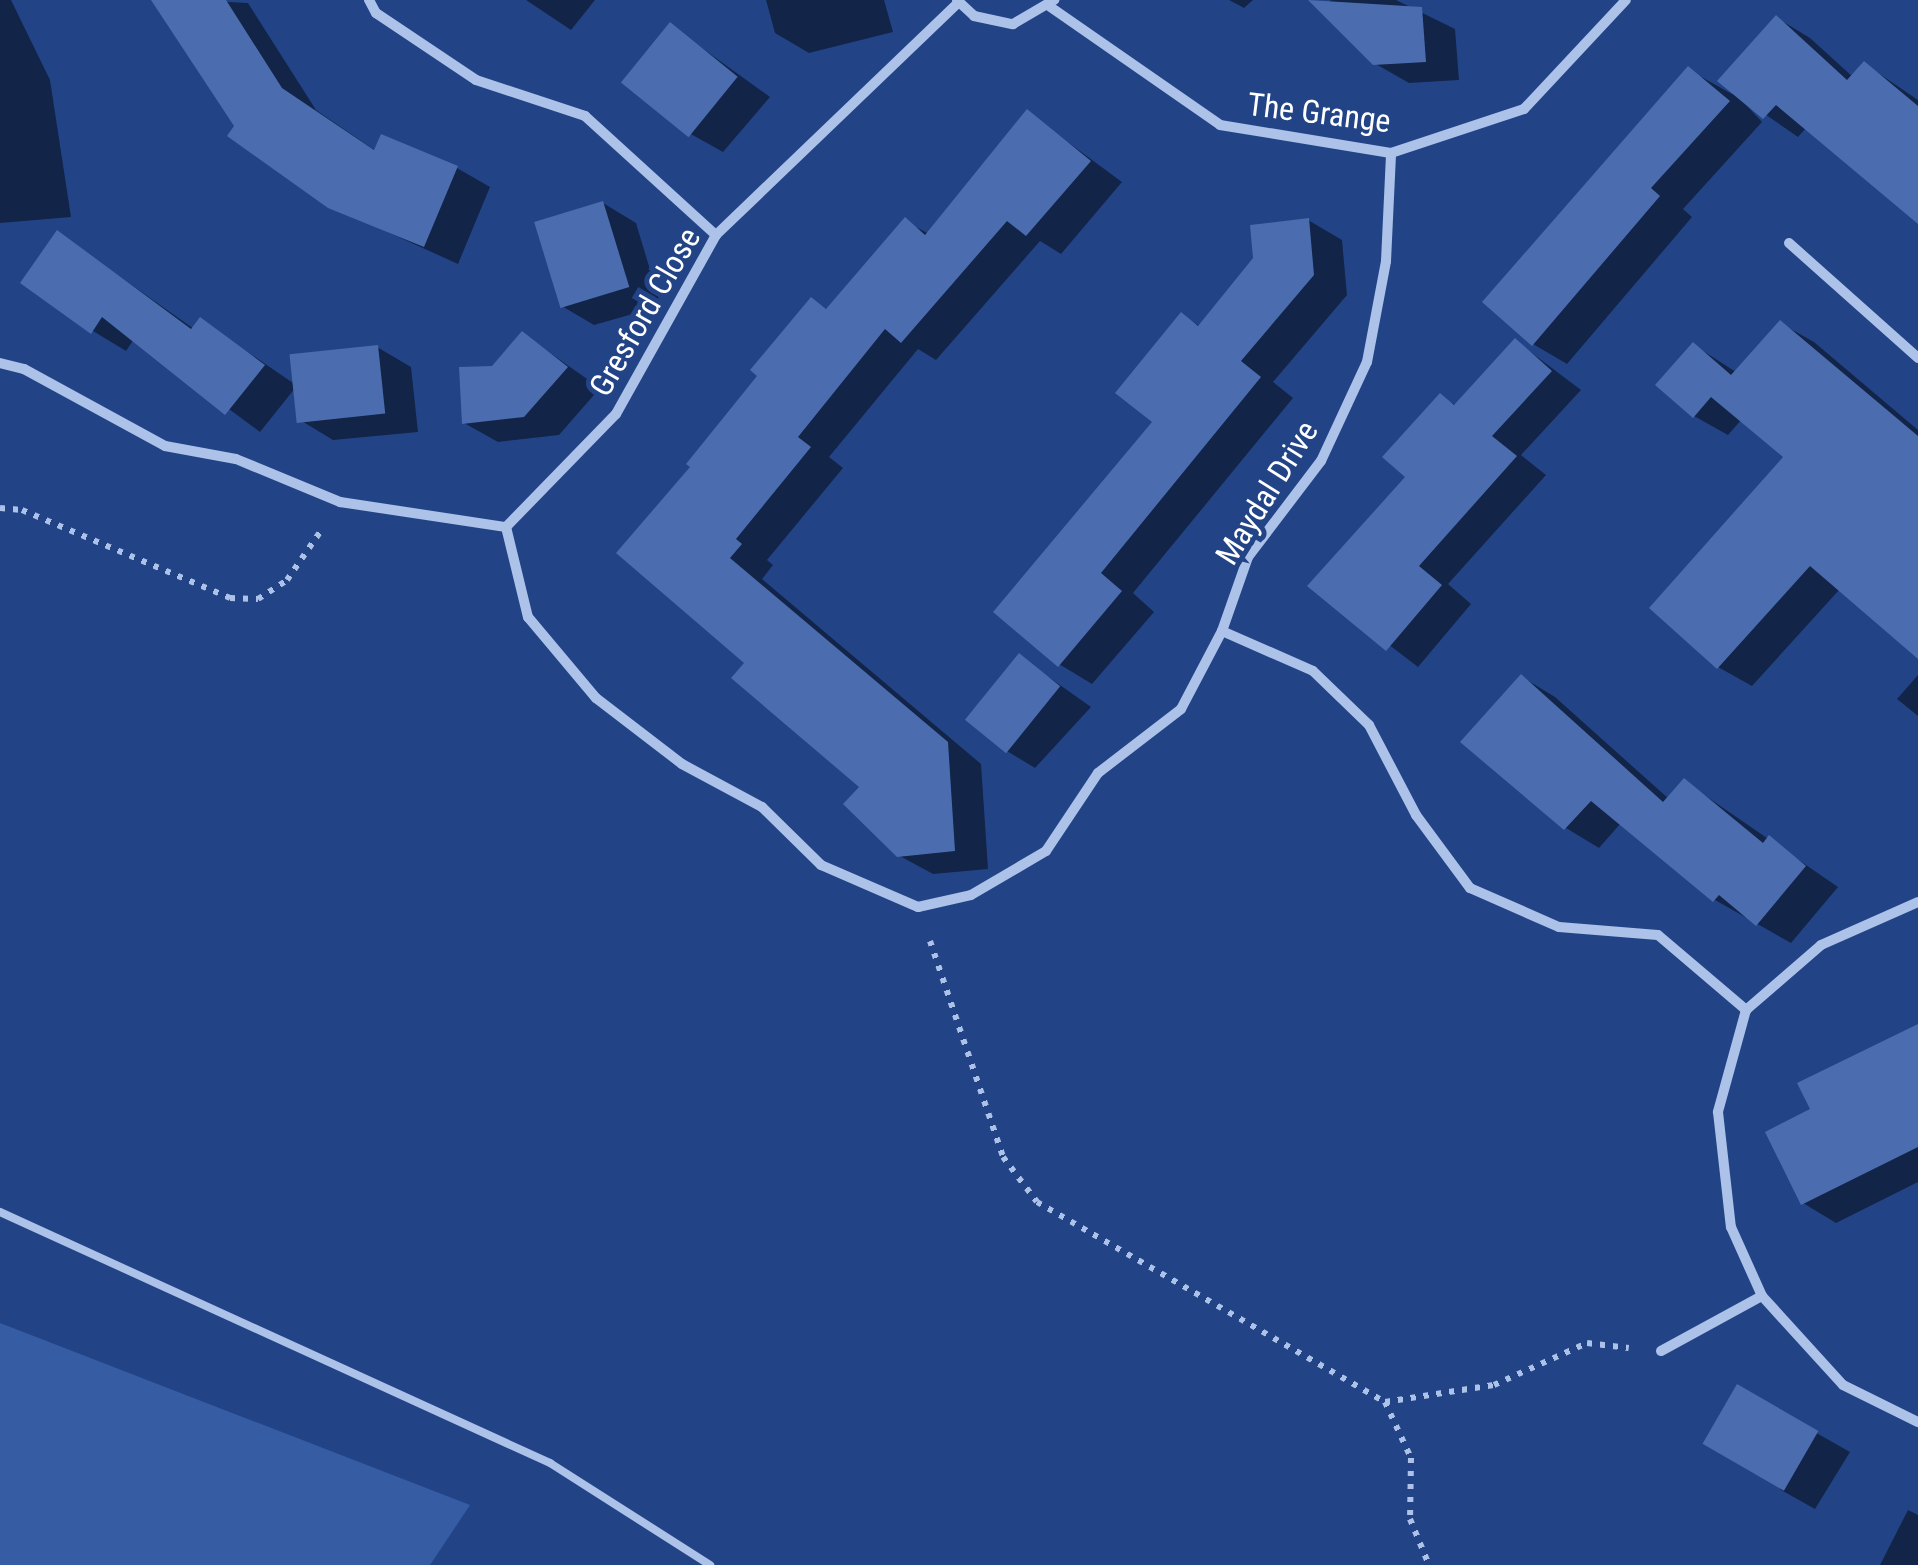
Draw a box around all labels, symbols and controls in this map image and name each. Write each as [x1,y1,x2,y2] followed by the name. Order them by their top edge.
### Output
[1245,85,1393,141] street label: The Grange
[581,221,709,403] street label: Gresford Close
[1208,414,1326,572] street label: Maydal Drive

